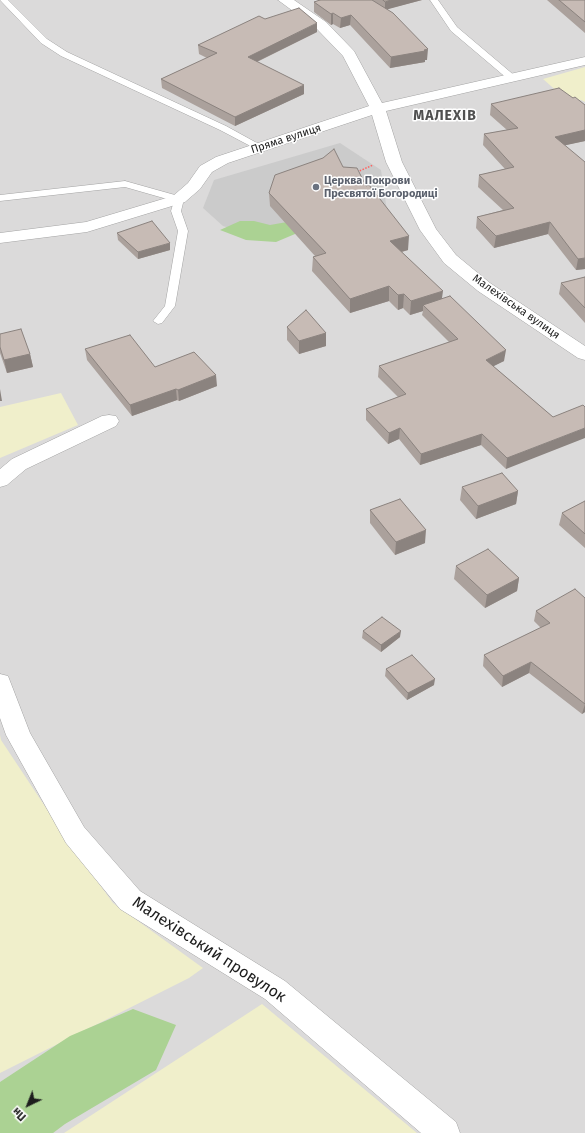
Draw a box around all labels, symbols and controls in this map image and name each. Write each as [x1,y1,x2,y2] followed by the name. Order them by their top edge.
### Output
[413,108,477,124] district label: МАЛЕХІВ
[249,121,323,157] street label: Пряма вулиця
[324,174,437,200] place label: Церква Покрови Пресвятої Богородиці
[311,182,321,192] marker: Церква Покрови Пресвятої Богородиці
[470,272,562,342] street label: Малехівська вулиця
[129,893,289,1007] street label: Малехівський провулок
[8,1085,48,1125] north arrow
[10,1105,29,1124] text: Пн

